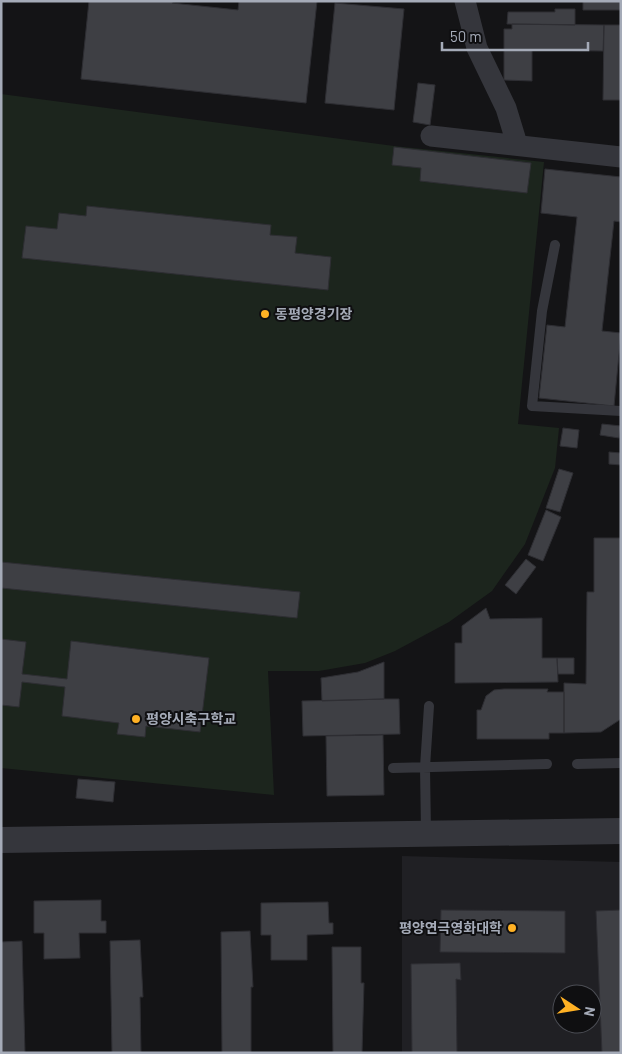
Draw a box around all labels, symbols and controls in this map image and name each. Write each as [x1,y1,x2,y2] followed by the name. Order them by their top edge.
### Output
[442,20,588,52] scale bar
[450,27,482,45] text: 50 m
[275,305,352,322] place label: 동평양경기장
[259,308,271,320] marker: 동평양경기장
[146,710,236,727] place label: 평양시축구학교
[130,713,142,725] marker: 평양시축구학교
[399,919,502,936] place label: 평양연극영화대학
[506,922,518,934] marker: 평양연극영화대학
[552,984,602,1034] north arrow
[581,1005,599,1018] text: N

